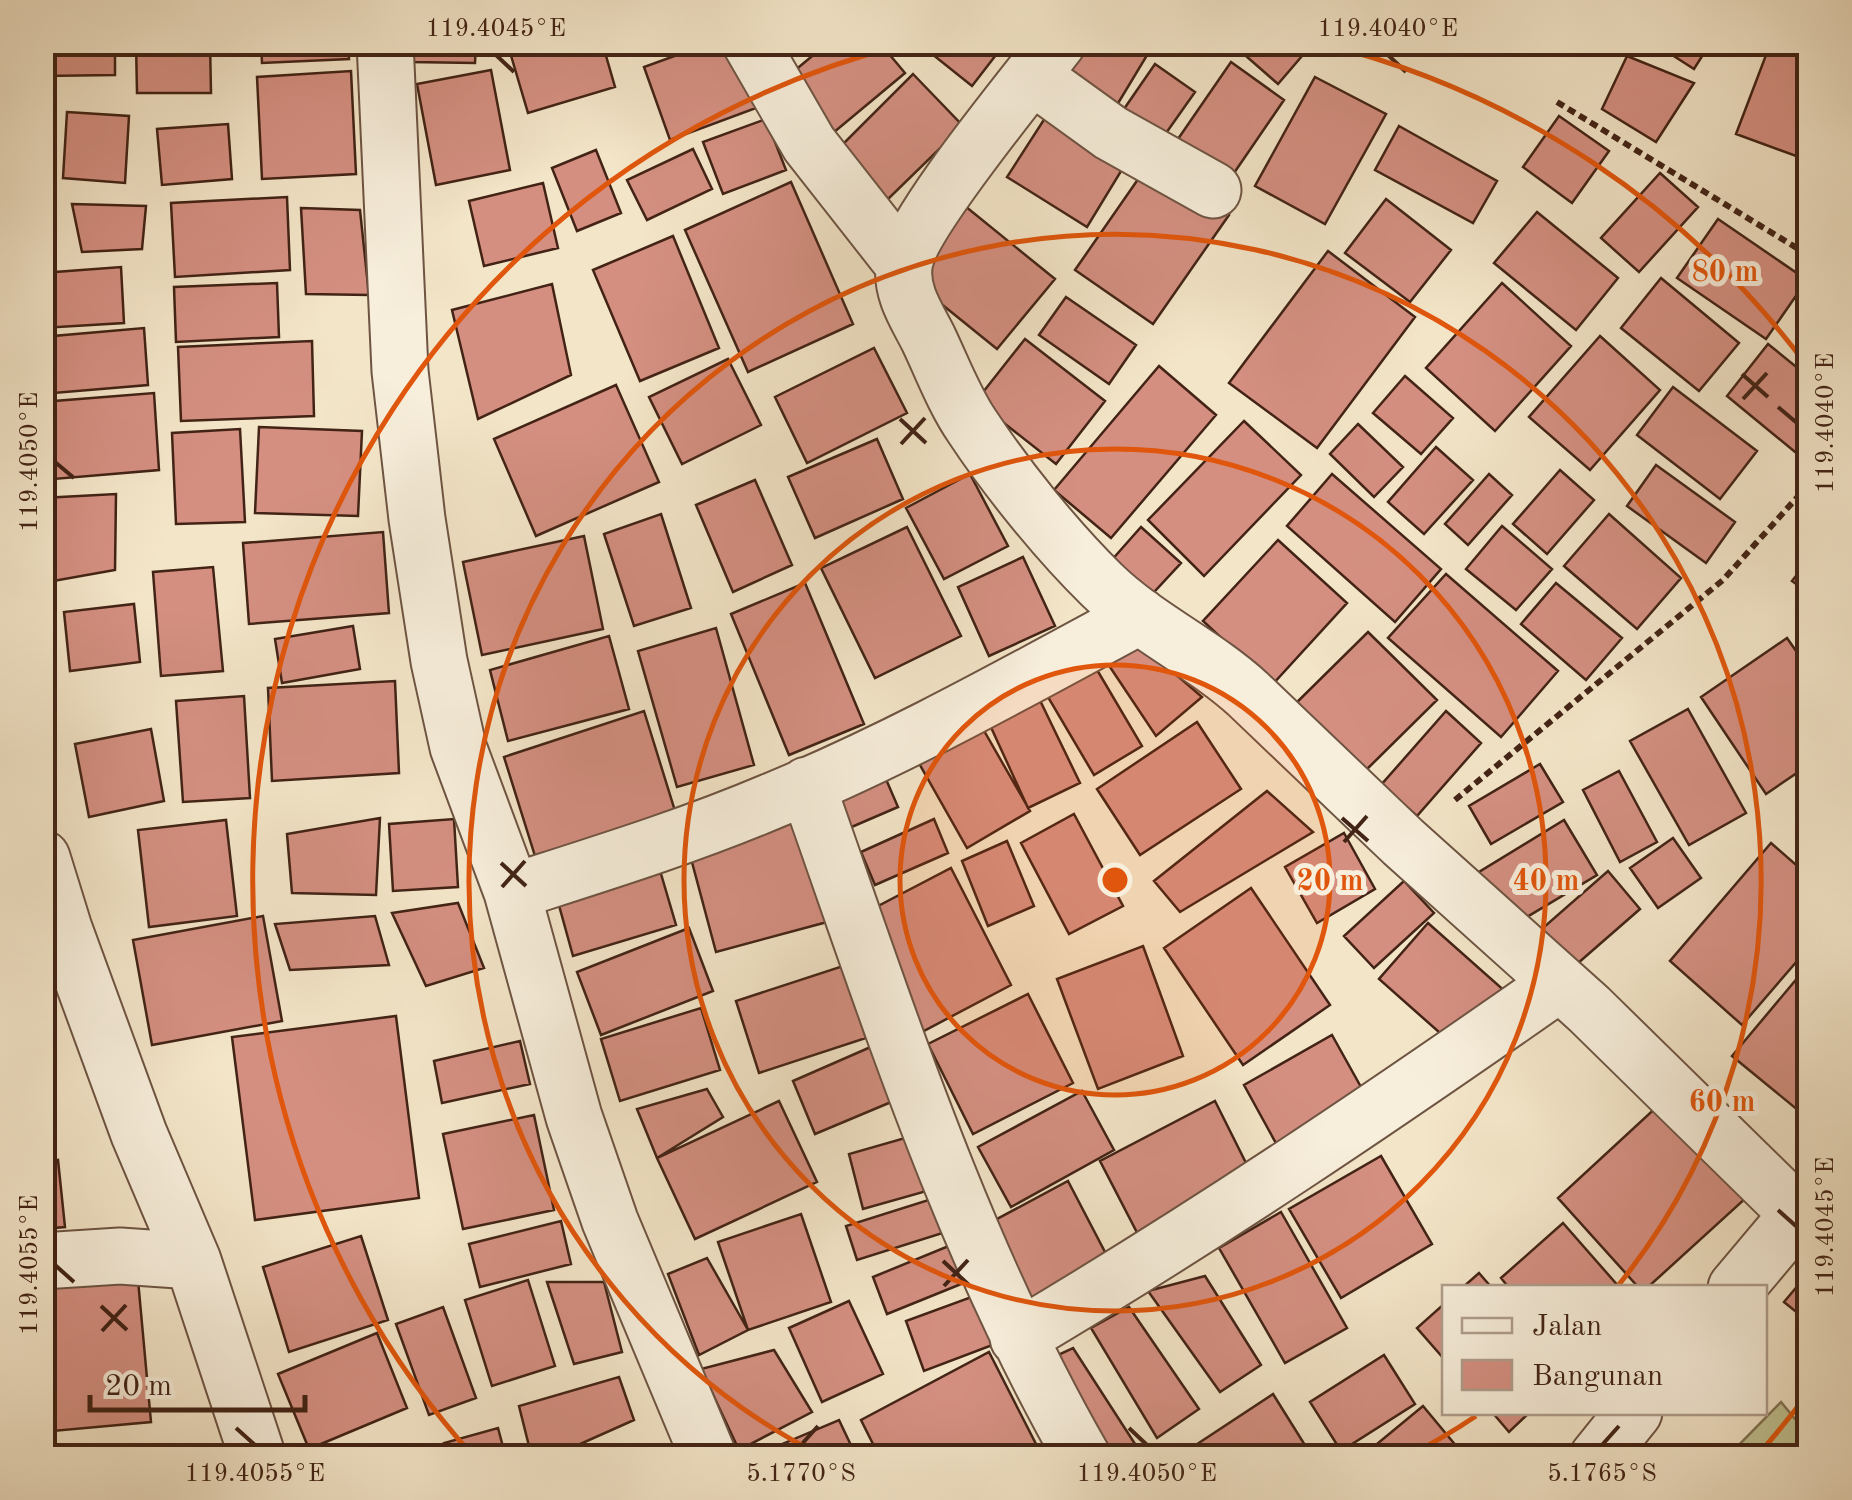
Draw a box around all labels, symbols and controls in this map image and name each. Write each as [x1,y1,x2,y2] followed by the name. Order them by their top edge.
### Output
[426,17,566,42] text: 119.4045°E
[1318,17,1458,42] text: 119.4040°E
[1691,258,1759,288] text: 80 m
[1814,353,1839,493] text: 119.4040°E
[18,392,43,532] text: 119.4050°E
[1097,862,1133,898] centre of rings
[1296,867,1364,897] text: 20 m
[1512,867,1580,897] text: 40 m
[1688,1088,1756,1118] text: 60 m
[1814,1157,1839,1297] text: 119.4045°E
[18,1195,43,1335] text: 119.4055°E
[1442,1285,1767,1415] legend
[1532,1312,1602,1342] text: Jalan
[90,1350,305,1412] scale bar
[1532,1362,1663,1392] text: Bangunan
[105,1372,172,1402] text: 20 m
[185,1462,325,1487] text: 119.4055°E
[746,1462,856,1487] text: 5.1770°S
[1077,1462,1217,1487] text: 119.4050°E
[1547,1462,1657,1487] text: 5.1765°S

